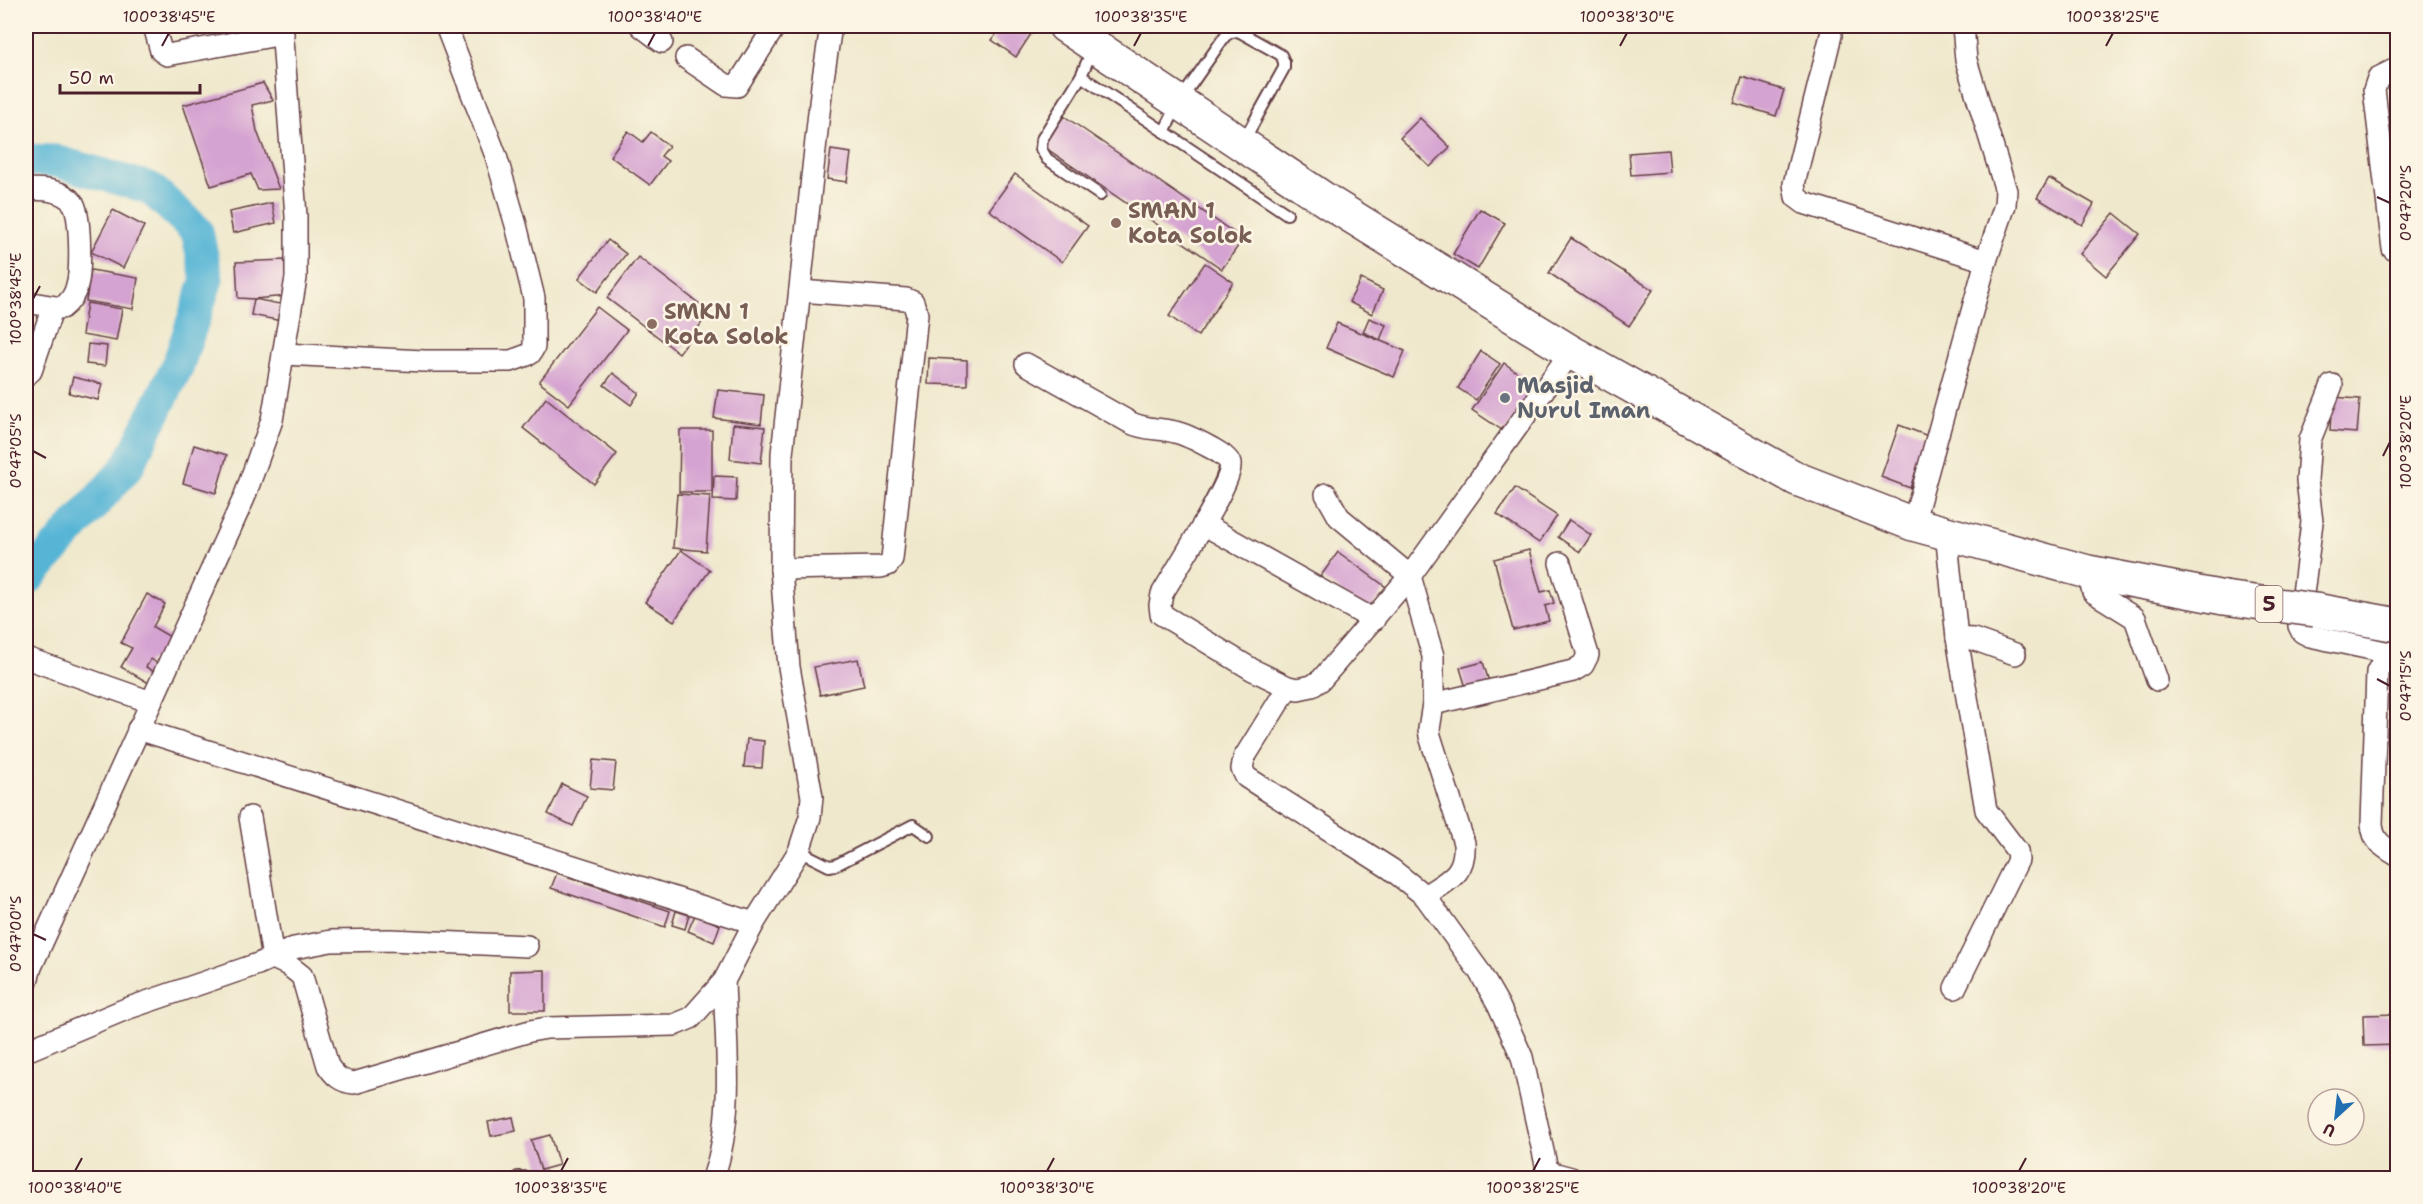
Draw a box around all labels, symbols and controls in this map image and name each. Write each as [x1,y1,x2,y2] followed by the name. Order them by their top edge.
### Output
[123,7,215,27] text: 100°38'45"E
[608,7,702,27] text: 100°38'40"E
[1095,7,1187,27] text: 100°38'35"E
[1580,7,1674,27] text: 100°38'30"E
[2066,7,2160,27] text: 100°38'25"E
[60,57,200,95] scale bar
[69,66,114,90] text: 50 m
[2396,165,2416,241] text: 0°47'20"S
[1128,196,1253,250] place label: SMAN 1 Kota Solok
[1109,216,1123,230] marker: SMAN 1 Kota Solok
[6,253,26,345] text: 100°38'45"E
[664,297,789,351] place label: SMKN 1 Kota Solok
[645,317,659,331] marker: SMKN 1 Kota Solok
[1517,371,1651,425] place label: Masjid Nurul Iman
[1498,391,1512,405] marker: Masjid Nurul Iman
[2396,395,2416,489] text: 100°38'20"E
[6,413,26,489] text: 0°47'05"S
[2256,586,2282,622] road number: 5
[2396,650,2416,722] text: 0°47'15"S
[6,896,26,972] text: 0°47'00"S
[2306,1087,2366,1147] north arrow
[2320,1118,2339,1142] text: U
[28,1178,122,1198] text: 100°38'40"E
[515,1178,607,1198] text: 100°38'35"E
[1000,1178,1094,1198] text: 100°38'30"E
[1486,1178,1580,1198] text: 100°38'25"E
[1972,1178,2066,1198] text: 100°38'20"E

